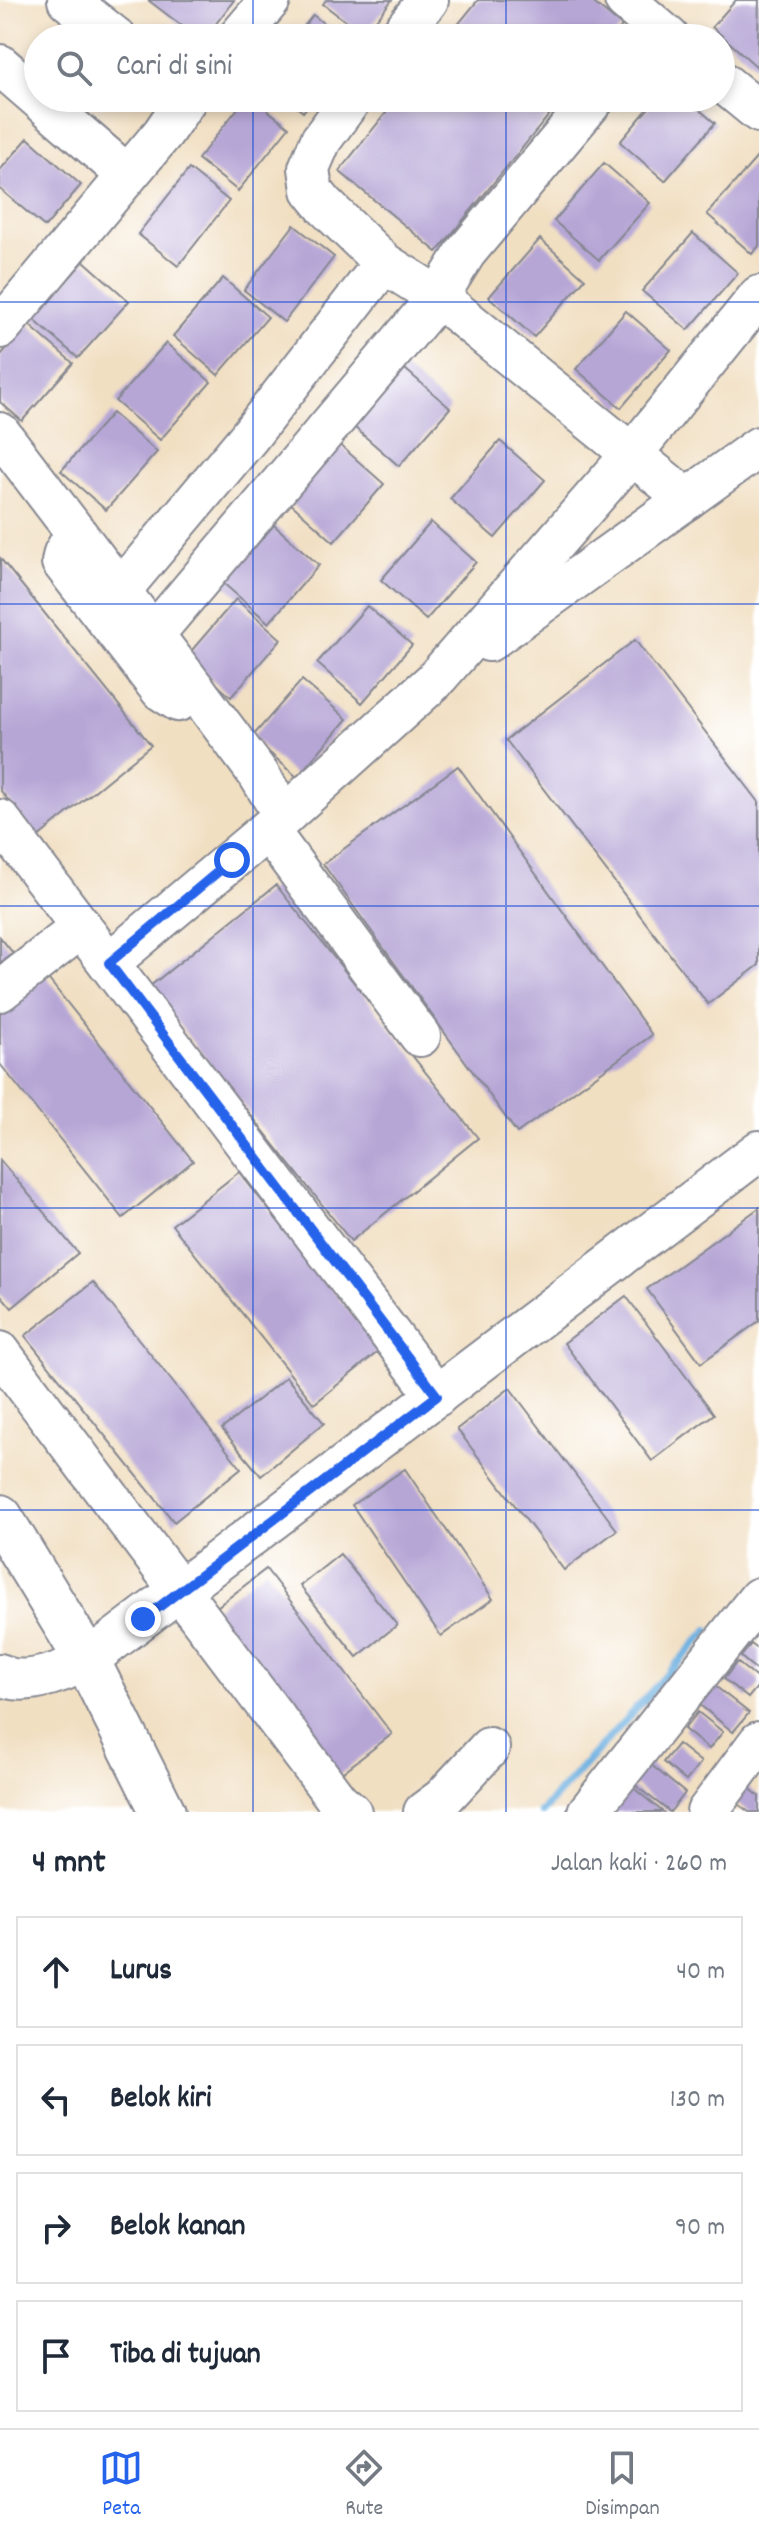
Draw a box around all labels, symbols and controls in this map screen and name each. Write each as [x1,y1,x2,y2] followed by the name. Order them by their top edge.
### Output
[24,24,735,112] search box
[52,46,96,90] icon: search
[116,47,232,90] text: Cari di sini
[214,842,250,878] route start
[125,1601,161,1637] route end
[32,1840,106,1889] text: 4 mnt
[551,1846,727,1883] text: Jalan kaki · 260 m
[34,1950,78,1994] icon: ahead
[110,1951,172,1994] text: Lurus
[676,1954,725,1991] text: 40 m
[34,2078,78,2122] icon: left
[110,2079,212,2122] text: Belok kiri
[670,2082,725,2119] text: 130 m
[34,2206,78,2250] icon: right
[110,2207,245,2250] text: Belok kanan
[675,2210,725,2247] text: 90 m
[34,2334,78,2378] icon: arrive
[110,2335,261,2378] text: Tiba di tujuan
[99,2446,143,2525] tab: Peta
[342,2446,386,2525] tab: Rute
[585,2446,660,2525] tab: Disimpan

